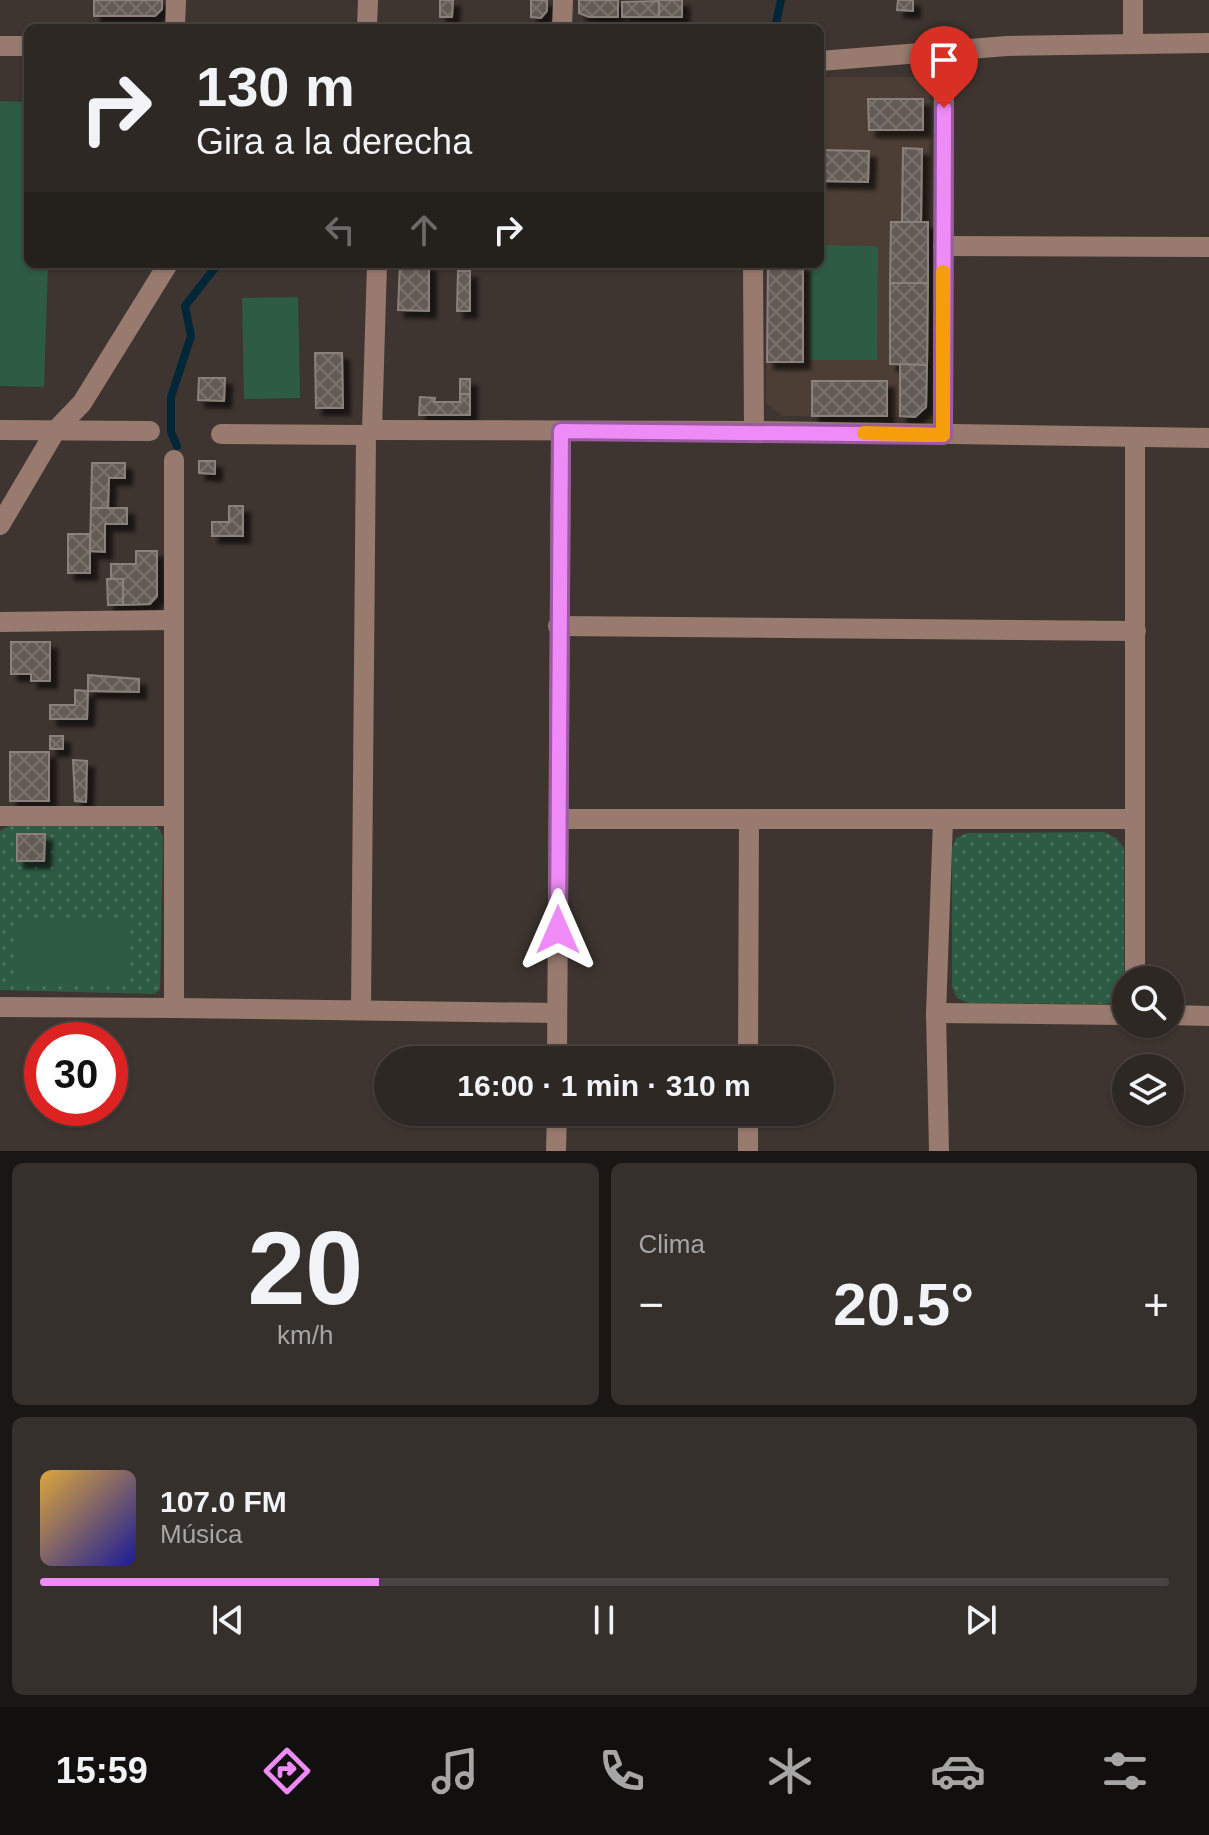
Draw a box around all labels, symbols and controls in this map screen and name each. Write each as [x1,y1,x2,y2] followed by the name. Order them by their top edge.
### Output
[910,26,978,108] pin
[922,38,966,82] icon: arrive
[196,55,355,118] text: 130 m
[64,56,168,160] icon: right
[196,121,472,162] text: Gira a la derecha
[318,208,362,252] icon: left
[402,208,446,252] icon: ahead
[486,208,530,252] icon: right
[516,888,600,972] position arrow
[1112,966,1184,1126] map controls
[1112,966,1184,1038] button: search
[24,1022,128,1126] speed limit sign: 30
[1112,1054,1184,1126] button: layers
[457,1069,751,1102] text: 16:00 · 1 min · 310 m
[247,1210,363,1326] text: 20
[639,1229,705,1259] text: Clima
[833,1271,974,1338] text: 20.5°
[639,1280,664,1329] text: −
[1143,1280,1169,1329] text: +
[277,1320,333,1350] text: km/h
[160,1485,287,1518] text: 107.0 FM
[160,1519,242,1549] text: Música
[206,1598,250,1642] icon: previous
[582,1598,626,1642] icon: pause
[959,1598,1003,1642] icon: next
[259,1743,315,1799] icon: directions
[427,1743,483,1799] icon: music
[594,1743,650,1799] icon: phone
[762,1743,818,1799] icon: climate
[930,1743,986,1799] icon: car
[1097,1743,1153,1799] icon: filters
[56,1750,148,1791] text: 15:59

